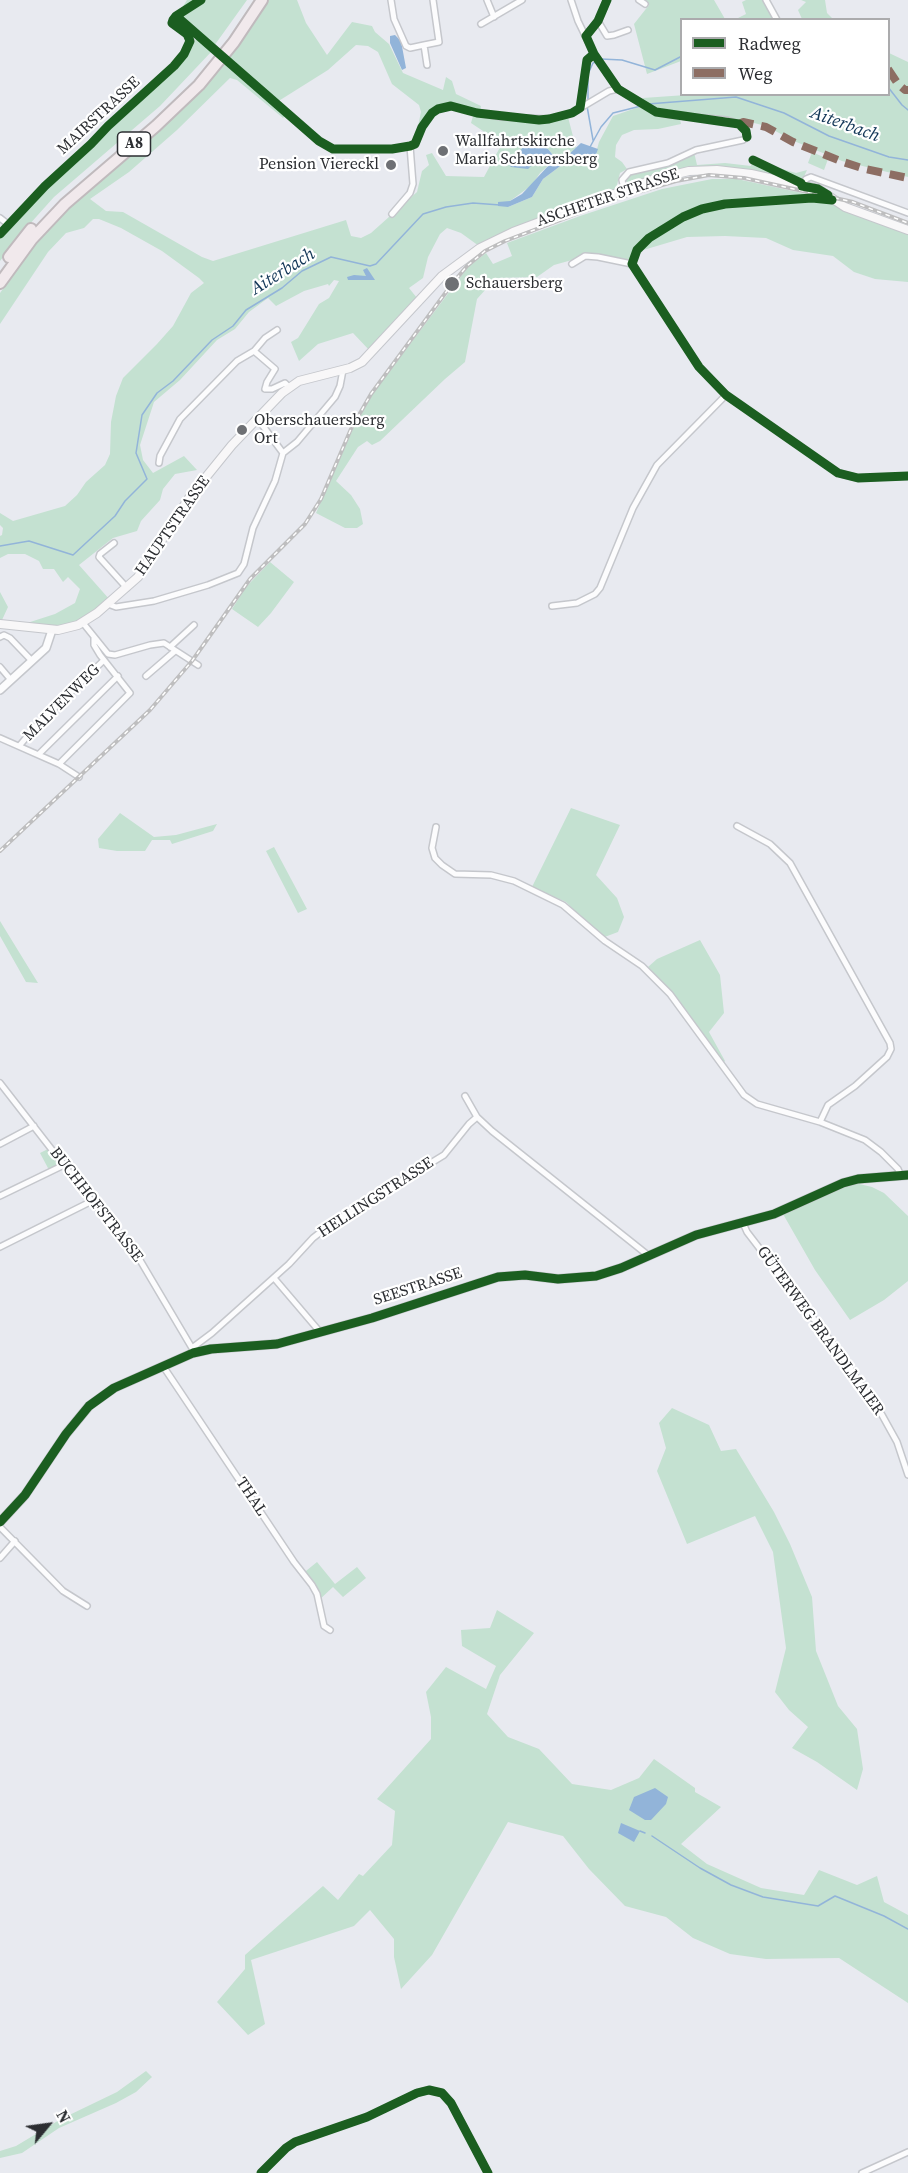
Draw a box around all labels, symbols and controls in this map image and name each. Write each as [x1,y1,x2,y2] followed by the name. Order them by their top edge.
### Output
[680,18,890,96] legend
[738,31,801,56] text: Radweg
[738,61,773,86] text: Weg
[54,73,144,159] street label: MAIRSTRASSE
[807,103,883,147] water label: Aiterbach
[118,132,150,156] road number: A8
[455,132,597,170] place label: Wallfahrtskirche Maria Schauersberg
[436,144,450,158] marker: Wallfahrtskirche Maria Schauersberg
[259,155,379,175] place label: Pension Viereckl
[384,158,398,172] marker: Pension Viereckl
[534,165,682,231] street label: ASCHETER STRASSE
[247,244,319,300] water label: Aiterbach
[466,274,563,294] place label: Schauersberg
[443,275,461,293] marker: Schauersberg
[254,411,385,449] place label: Oberschauersberg Ort
[235,423,249,437] marker: Oberschauersberg Ort
[131,472,215,580] street label: HAUPTSTRASSE
[20,661,104,745] street label: MALVENWEG
[45,1144,147,1266] street label: BUCHHOFSTRASSE
[315,1154,437,1242] street label: HELLINGSTRASSE
[752,1243,888,1419] street label: GÜTERWEG BRANDLMAIER
[371,1264,465,1310] street label: SEESTRASSE
[231,1474,271,1520] street label: THAL
[18,2095,78,2155] north arrow
[51,2106,76,2127] text: N

